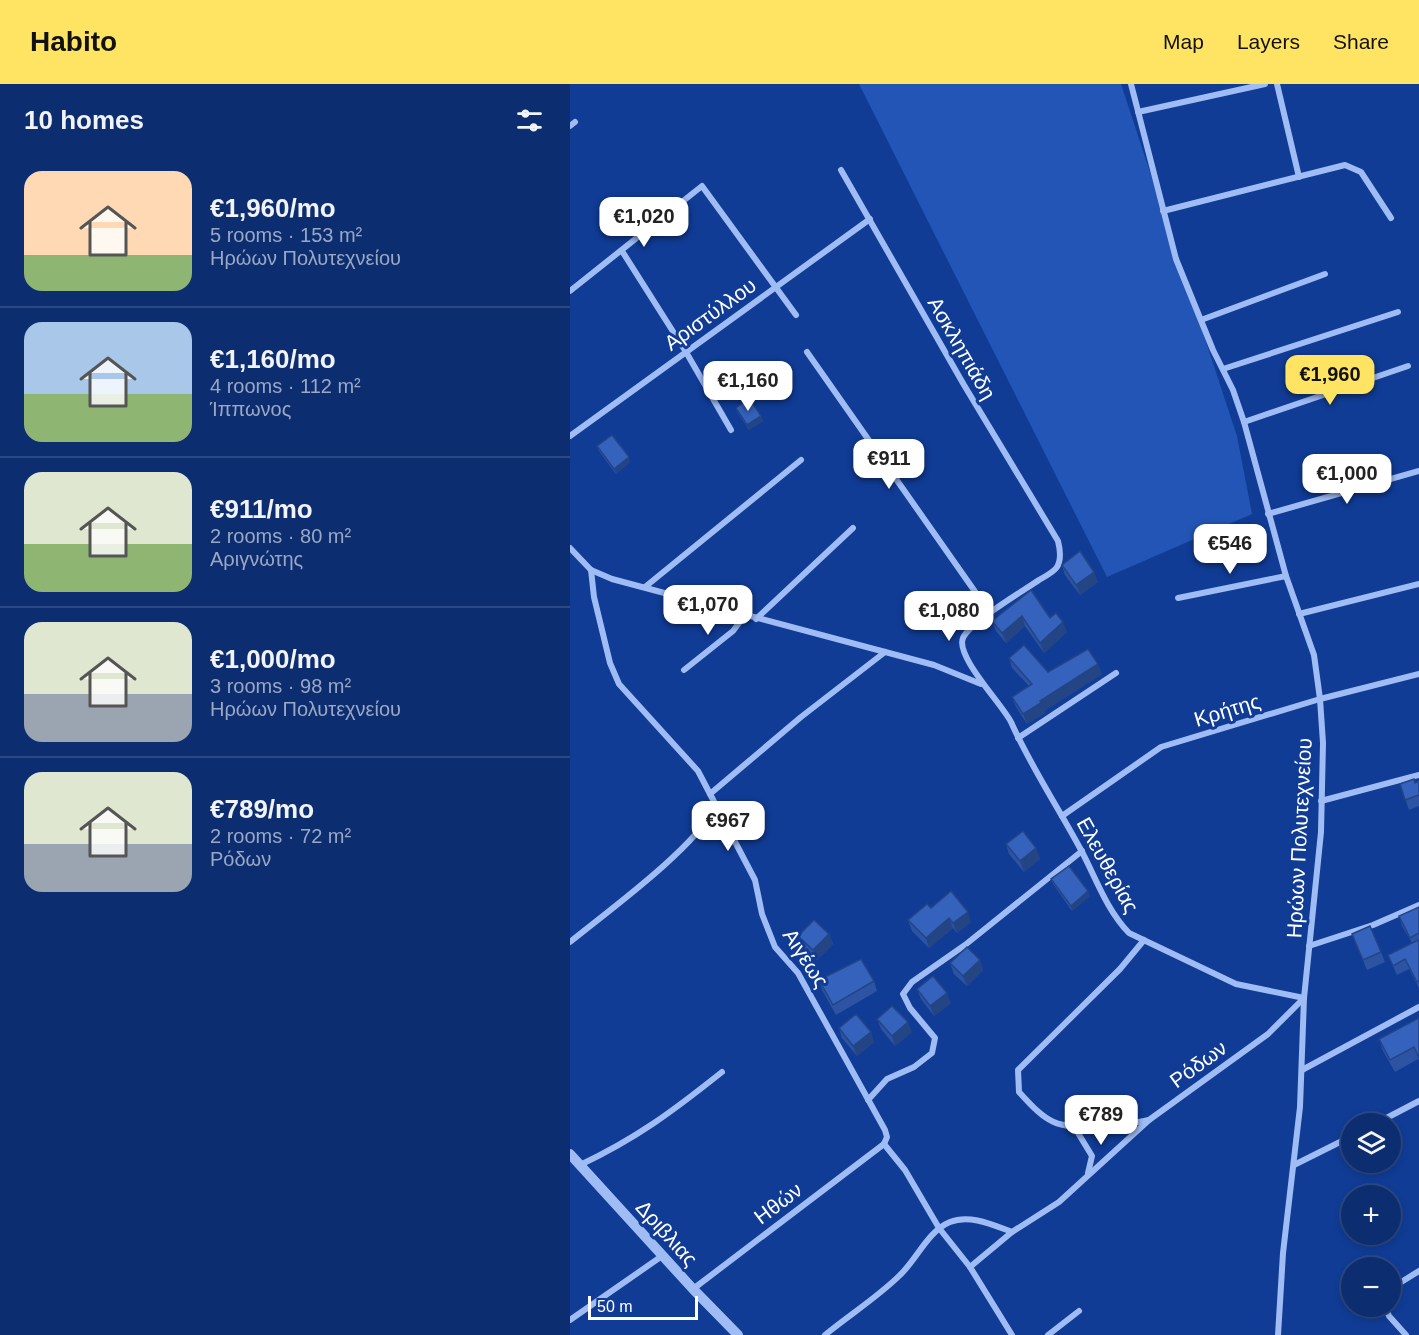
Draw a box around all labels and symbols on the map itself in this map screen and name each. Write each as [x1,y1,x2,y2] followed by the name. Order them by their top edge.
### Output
[595,197,693,248] pin: €1,020
[660,273,760,355] street label: Αριστύλλου
[923,293,1001,403] street label: Ασκληπιάδη
[1281,355,1379,406] pin: €1,960
[699,361,797,412] pin: €1,160
[853,439,925,490] pin: €911
[1298,454,1396,505] pin: €1,000
[1194,524,1266,575] pin: €546
[659,585,757,636] pin: €1,070
[900,591,998,642] pin: €1,080
[1191,689,1263,731] street label: Κρήτης
[1282,737,1316,939] street label: Ηρώων Πολυτεχνείου
[692,801,764,852] pin: €967
[1072,813,1144,917] street label: Ελευθερίας
[779,924,833,992] street label: Αιγέως
[1165,1036,1231,1092] street label: Ρόδων
[1065,1095,1137,1146] pin: €789
[750,1178,806,1228] street label: Ηθών
[632,1196,702,1270] street label: Δριβλιας
[588,1293,698,1320] scale bar

